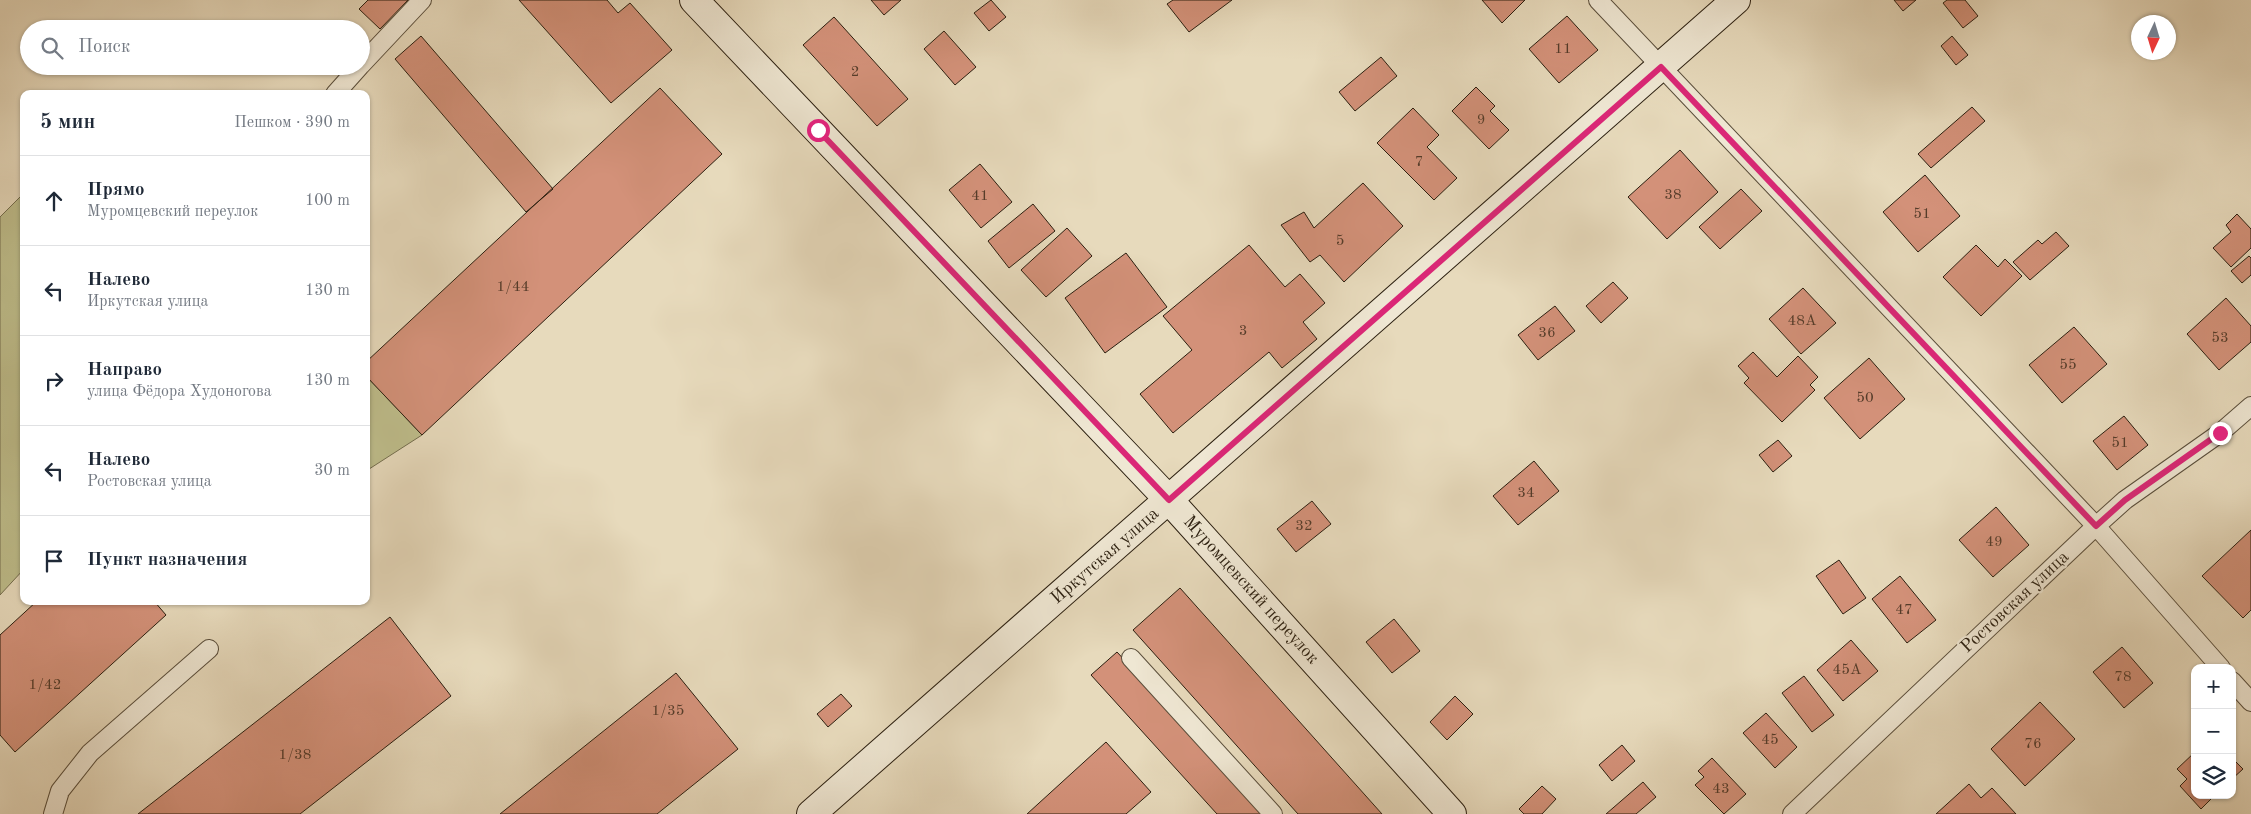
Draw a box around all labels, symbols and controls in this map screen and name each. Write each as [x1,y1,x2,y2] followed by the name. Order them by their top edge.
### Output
[2131,15,2176,60] north arrow
[20,20,370,75] search box
[38,34,66,62] icon: search
[78,38,130,57] text: Поиск
[1554,42,1572,57] house number: 11
[851,65,859,80] house number: 2
[40,112,95,133] text: 5 мин
[1477,113,1485,128] house number: 9
[234,115,350,131] text: Пешком · 390 m
[807,119,830,142] route start
[1415,155,1423,170] house number: 7
[87,181,145,200] text: Прямо
[40,187,68,215] icon: ahead
[1664,188,1682,203] house number: 38
[971,189,989,204] house number: 41
[305,193,350,209] text: 100 m
[87,204,258,220] text: Муромцевский переулок
[1913,207,1931,222] house number: 51
[1336,234,1344,249] house number: 5
[87,271,150,290] text: Налево
[40,277,68,305] icon: left
[497,280,529,295] house number: 1/44
[305,283,350,299] text: 130 m
[87,294,208,310] text: Иркутская улица
[1788,314,1817,329] house number: 48А
[1239,324,1247,339] house number: 3
[1538,326,1556,341] house number: 36
[2211,331,2229,346] house number: 53
[2059,358,2077,373] house number: 55
[87,361,162,380] text: Направо
[40,367,68,395] icon: right
[305,373,350,389] text: 130 m
[87,384,272,400] text: улица Фёдора Худоногова
[1856,391,1874,406] house number: 50
[2209,422,2232,445] route end
[2111,436,2129,451] house number: 51
[87,451,150,470] text: Налево
[40,457,68,485] icon: left
[314,463,350,479] text: 30 m
[87,474,212,490] text: Ростовская улица
[1517,486,1535,501] house number: 34
[1048,504,1162,608] street label: Иркутская улица
[1180,512,1322,668] street label: Муромцевский переулок
[1295,519,1313,534] house number: 32
[1985,535,2003,550] house number: 49
[40,547,68,575] icon: arrive
[1958,548,2073,656] street label: Ростовская улица
[87,551,247,570] text: Пункт назначения
[1895,603,1913,618] house number: 47
[1833,663,1862,678] house number: 45А
[2191,664,2236,799] map controls
[2191,664,2236,709] button: +
[2114,670,2132,685] house number: 78
[29,678,61,693] house number: 1/42
[652,704,684,719] house number: 1/35
[2191,709,2236,754] button: −
[1761,733,1779,748] house number: 45
[2024,737,2042,752] house number: 76
[279,748,311,763] house number: 1/38
[2191,754,2236,799] button: layers
[1712,782,1730,797] house number: 43

